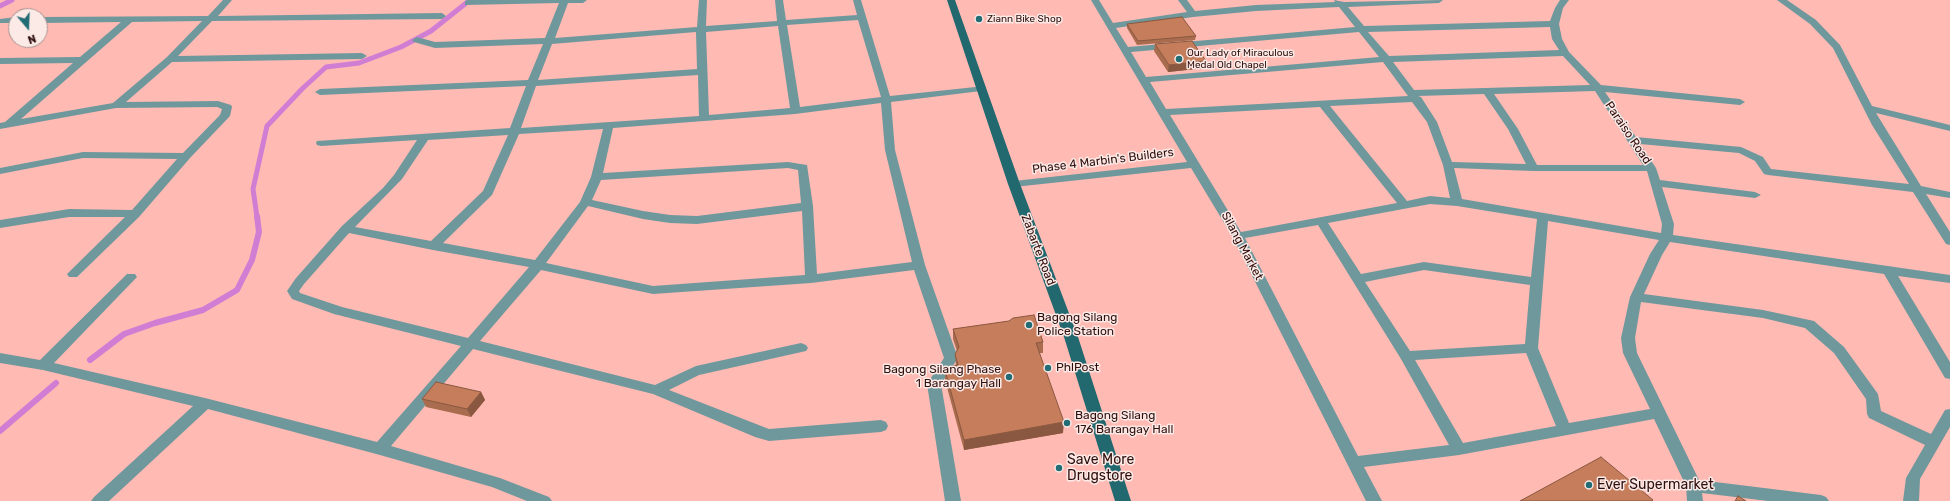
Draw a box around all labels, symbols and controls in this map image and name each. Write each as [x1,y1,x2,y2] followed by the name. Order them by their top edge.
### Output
[8,8,48,48] north arrow
[987,13,1062,25] place label: Ziann Bike Shop
[974,14,984,24] marker: Ziann Bike Shop
[26,31,38,46] text: N
[1187,47,1294,70] place label: Our Lady of Miraculous Medal Old Chapel
[1174,54,1184,64] marker: Our Lady of Miraculous Medal Old Chapel
[1602,99,1654,167] street label: Paraiso Road
[1031,145,1175,177] street label: Phase 4 Marbin's Builders
[1218,209,1266,283] street label: Silang Market
[1018,212,1058,288] street label: Zabarte Road
[1037,311,1117,339] place label: Bagong Silang Police Station
[1024,320,1034,330] marker: Bagong Silang Police Station
[1056,361,1099,375] place label: PhlPost
[883,363,1001,391] place label: Bagong Silang Phase 1 Barangay Hall
[1043,363,1053,373] marker: PhlPost
[1004,372,1014,382] marker: Bagong Silang Phase 1 Barangay Hall
[1075,409,1173,437] place label: Bagong Silang 176 Barangay Hall
[1062,418,1072,428] marker: Bagong Silang 176 Barangay Hall
[1067,452,1134,484] place label: Save More Drugstore
[1054,463,1064,473] marker: Save More Drugstore
[1597,477,1714,493] place label: Ever Supermarket
[1584,480,1594,490] marker: Ever Supermarket

